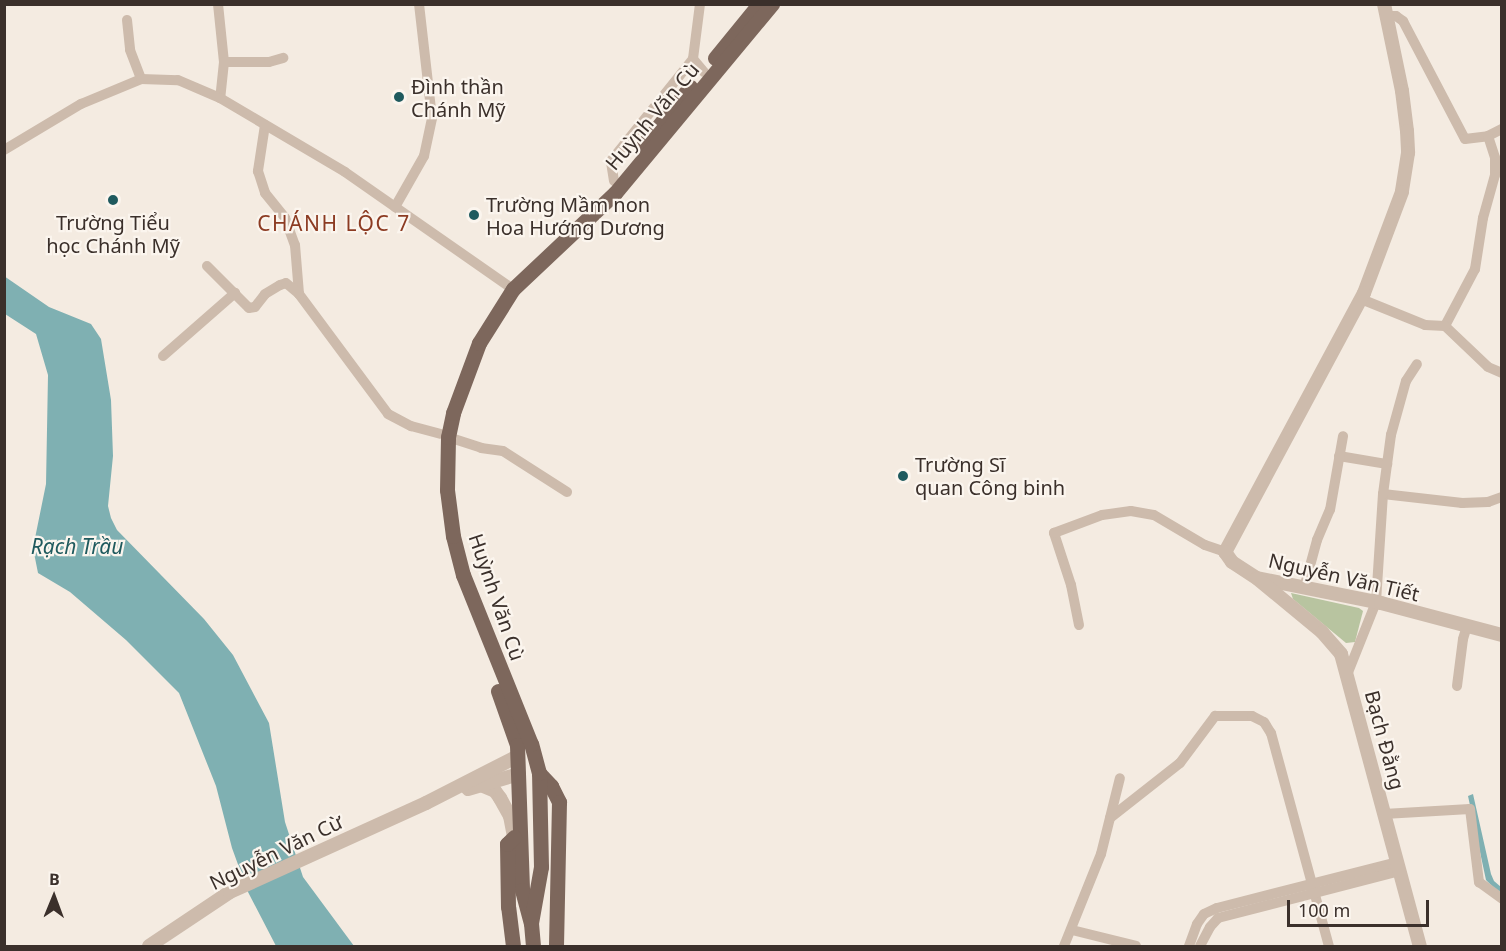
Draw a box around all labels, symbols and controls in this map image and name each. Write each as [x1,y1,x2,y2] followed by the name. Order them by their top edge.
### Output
[600,57,704,175] street label: Huỳnh Văn Cù
[411,74,505,121] place label: Đình thần Chánh Mỹ
[392,90,406,104] marker: Đình thần Chánh Mỹ
[486,192,665,239] place label: Trường Mầm non Hoa Hướng Dương
[106,193,120,207] marker: Trường Tiểu học Chánh Mỹ
[467,208,481,222] marker: Trường Mầm non Hoa Hướng Dương
[46,210,180,257] place label: Trường Tiểu học Chánh Mỹ
[257,210,411,236] district label: CHÁNH LỘC 7
[915,452,1065,499] place label: Trường Sĩ quan Công binh
[896,469,910,483] marker: Trường Sĩ quan Công binh
[464,530,530,664] street label: Huỳnh Văn Cù
[31,533,123,559] water label: Rạch Trầu
[1266,548,1422,606] street label: Nguyễn Văn Tiết
[1360,688,1410,792] street label: Bạch Đằng
[205,809,347,895] street label: Nguyễn Văn Cừ
[24,867,84,927] north arrow
[49,868,60,890] text: B
[1290,888,1432,926] scale bar
[1298,898,1350,922] text: 100 m

